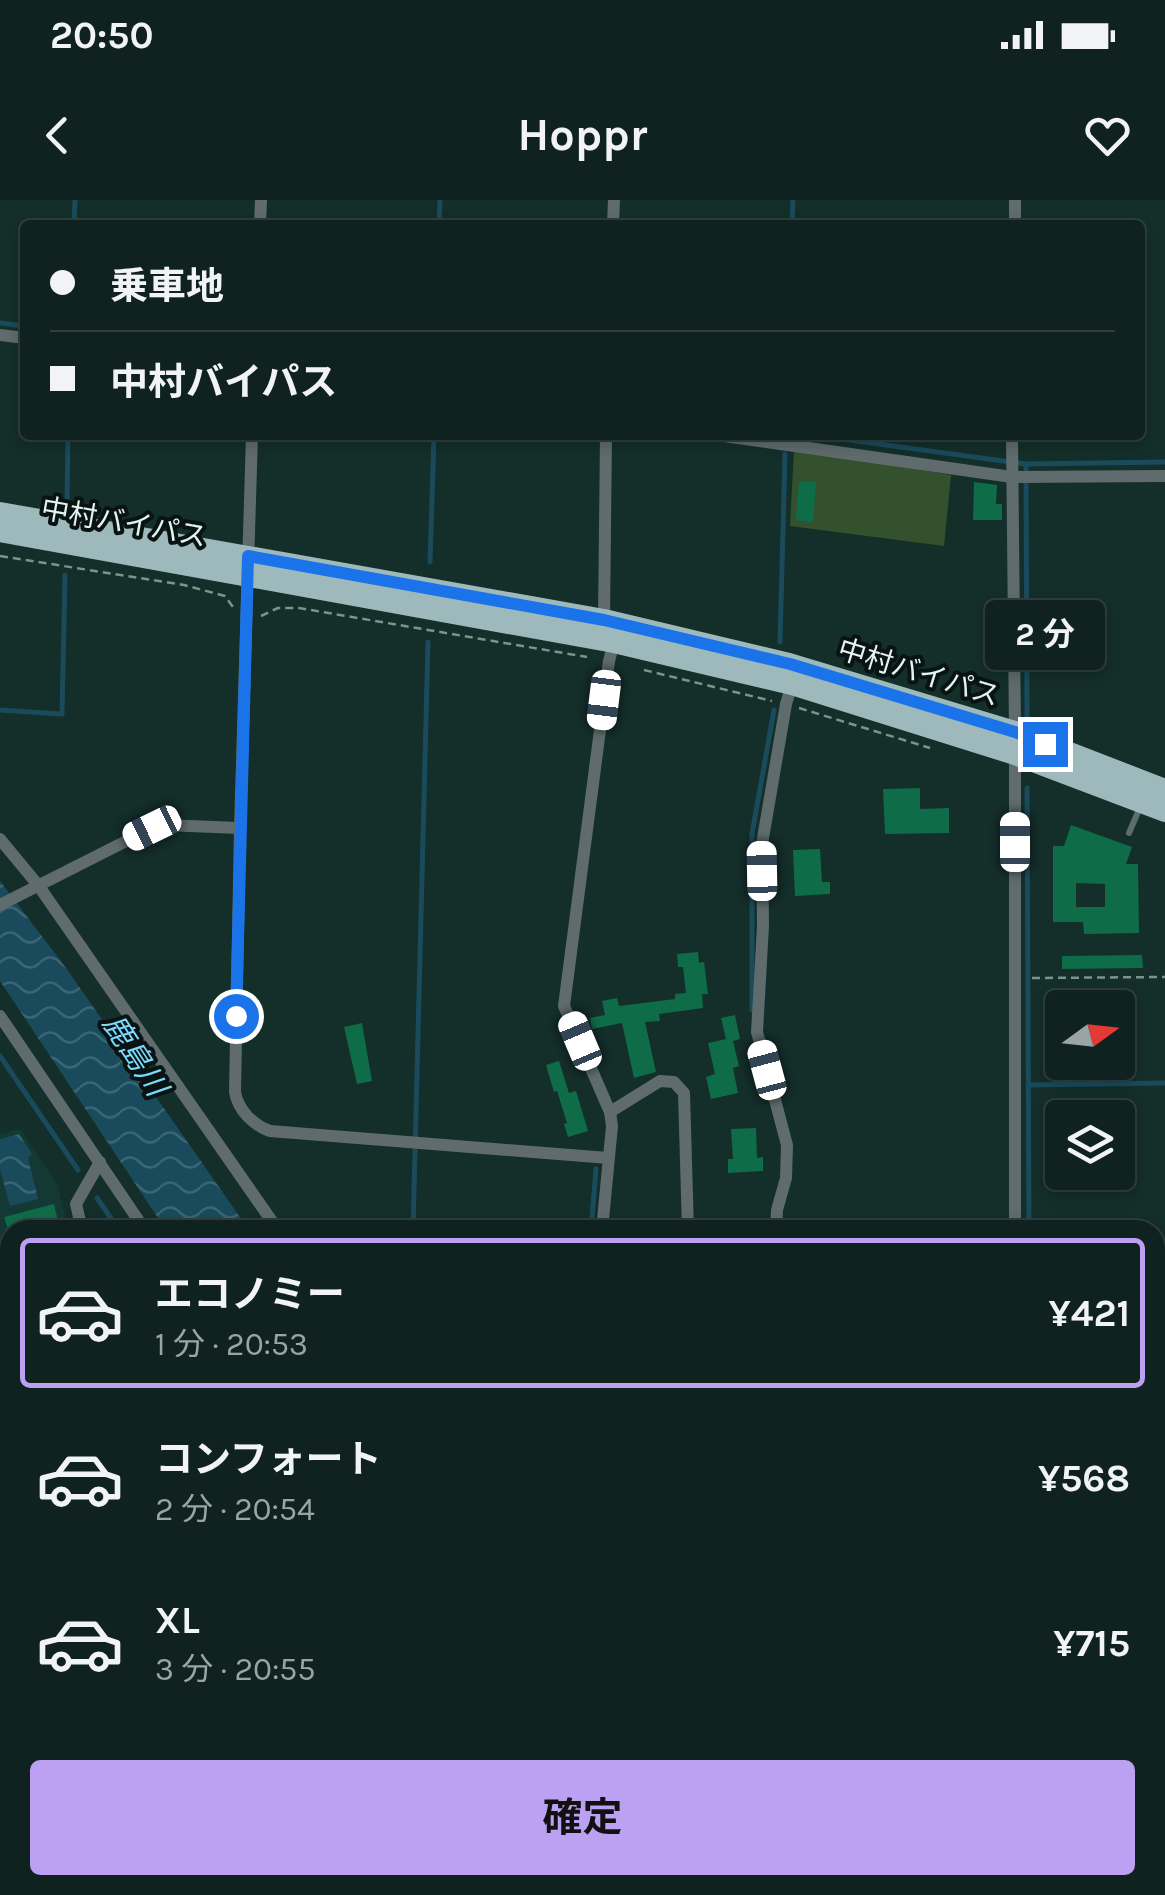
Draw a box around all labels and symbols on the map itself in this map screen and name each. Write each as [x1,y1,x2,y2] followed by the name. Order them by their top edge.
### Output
[39,492,209,553] street label: 中村バイパス
[985,599,1105,669] callout: 2 分
[834,632,1004,713] street label: 中村バイパス
[585,668,623,732] car
[1023,722,1068,767] route end
[118,801,186,855] car
[1000,812,1030,872] car
[746,841,778,901] car
[1045,990,1135,1080] north arrow
[214,994,259,1039] route start
[95,1007,176,1105] water label: 鹿島川
[554,1008,606,1074] car
[745,1037,789,1103] car

